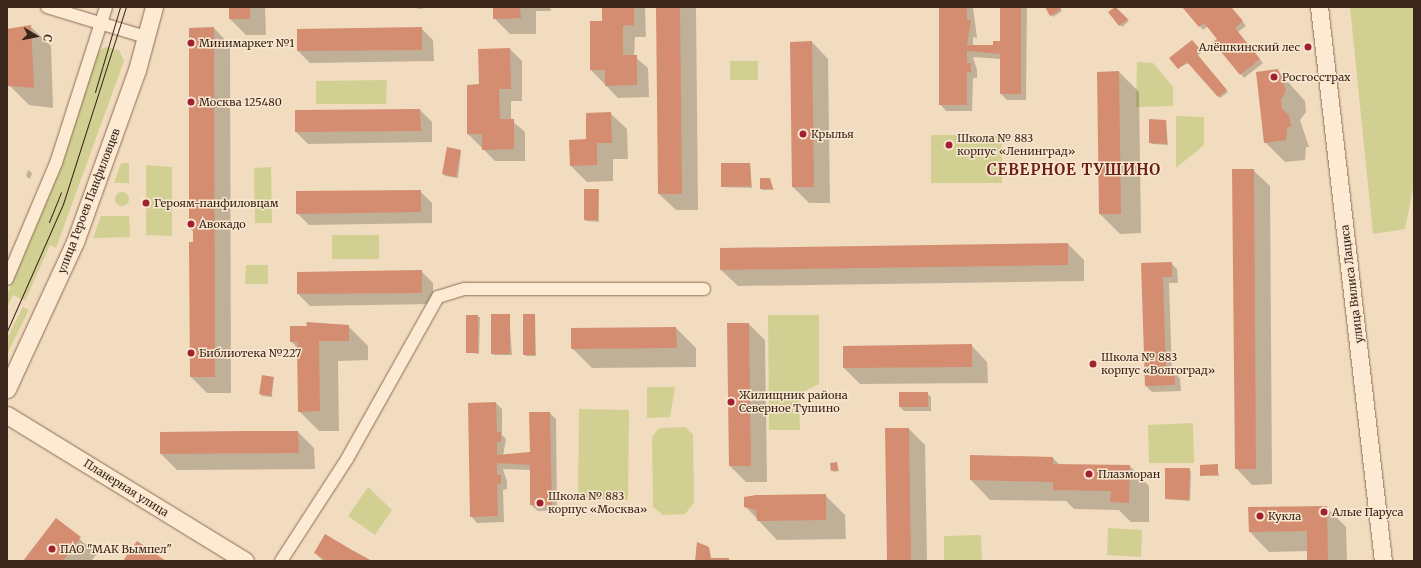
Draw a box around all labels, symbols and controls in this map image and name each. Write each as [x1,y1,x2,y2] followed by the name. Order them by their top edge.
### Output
[16,16,56,56] north arrow
[40,33,55,43] text: С
[199,36,295,50] place label: Минимаркет №1
[186,38,196,48] marker: Минимаркет №1
[1199,40,1300,54] place label: Алёшкинский лес
[1303,42,1313,52] marker: Алёшкинский лес
[1282,70,1351,84] place label: Росгосстрах
[1269,72,1279,82] marker: Росгосстрах
[199,95,282,109] place label: Москва 125480
[186,97,196,107] marker: Москва 125480
[55,127,123,275] street label: улица Героев Панфиловцев
[811,127,854,141] place label: Крылья
[798,129,808,139] marker: Крылья
[957,132,1075,158] place label: Школа № 883 корпус «Ленинград»
[944,140,954,150] marker: Школа № 883 корпус «Ленинград»
[987,161,1161,179] district label: СЕВЕРНОЕ ТУШИНО
[154,196,279,210] place label: Героям-панфиловцам
[141,198,151,208] marker: Героям-панфиловцам
[199,217,246,231] place label: Авокадо
[186,219,196,229] marker: Авокадо
[1338,224,1366,344] street label: улица Вилиса Лациса
[199,346,301,360] place label: Библиотека №227
[186,348,196,358] marker: Библиотека №227
[1101,351,1215,377] place label: Школа № 883 корпус «Волгоград»
[1088,359,1098,369] marker: Школа № 883 корпус «Волгоград»
[739,389,848,415] place label: Жилищник района Северное Тушино
[726,397,736,407] marker: Жилищник района Северное Тушино
[81,457,171,519] street label: Планерная улица
[1098,467,1160,481] place label: Плазморан
[1083,468,1095,480] marker: Плазморан
[548,490,647,516] place label: Школа № 883 корпус «Москва»
[535,498,545,508] marker: Школа № 883 корпус «Москва»
[1332,505,1403,519] place label: Алые Паруса
[1319,507,1329,517] marker: Алые Паруса
[1268,509,1301,523] place label: Кукла
[1255,511,1265,521] marker: Кукла
[60,542,172,556] place label: ПАО "МАК Вымпел"
[47,544,57,554] marker: ПАО "МАК Вымпел"

